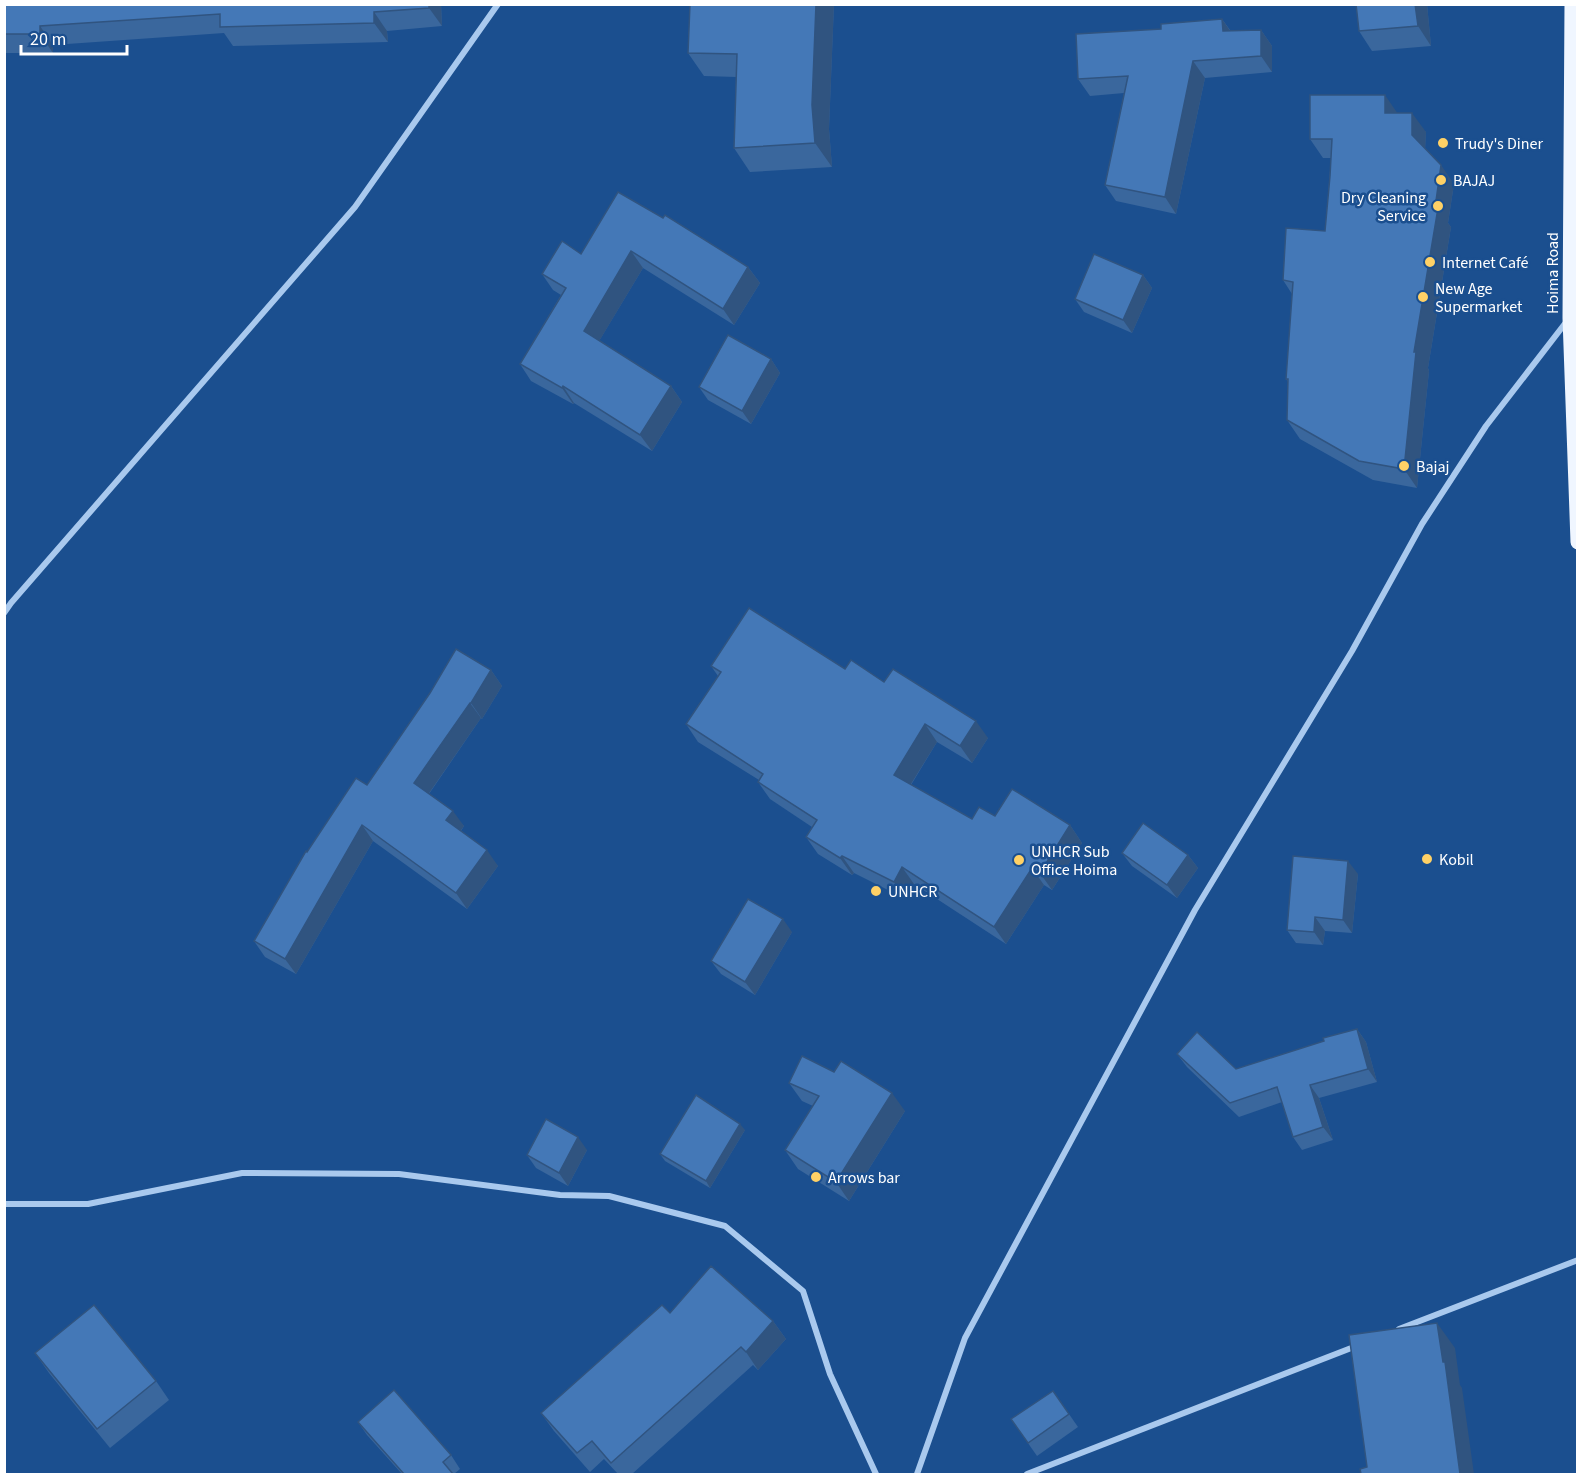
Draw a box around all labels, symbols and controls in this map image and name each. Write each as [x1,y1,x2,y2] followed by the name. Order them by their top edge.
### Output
[21,18,128,56] scale bar
[30,27,66,52] text: 20 m
[1455,133,1543,155] place label: Trudy's Diner
[1436,136,1450,150] marker: Trudy's Diner
[1453,170,1495,192] place label: BAJAJ
[1434,173,1448,187] marker: BAJAJ
[1341,187,1426,227] place label: Dry Cleaning Service
[1431,199,1445,213] marker: Dry Cleaning Service
[1542,232,1564,314] street label: Hoima Road
[1442,252,1528,274] place label: Internet Café
[1423,255,1437,269] marker: Internet Café
[1435,278,1523,318] place label: New Age Supermarket
[1416,290,1430,304] marker: New Age Supermarket
[1416,456,1449,478] place label: Bajaj
[1397,459,1411,473] marker: Bajaj
[1031,841,1117,881] place label: UNHCR Sub Office Hoima
[1439,849,1474,871] place label: Kobil
[1420,852,1434,866] marker: Kobil
[1012,853,1026,867] marker: UNHCR Sub Office Hoima
[888,881,937,903] place label: UNHCR
[869,884,883,898] marker: UNHCR
[828,1167,900,1189] place label: Arrows bar
[809,1170,823,1184] marker: Arrows bar

